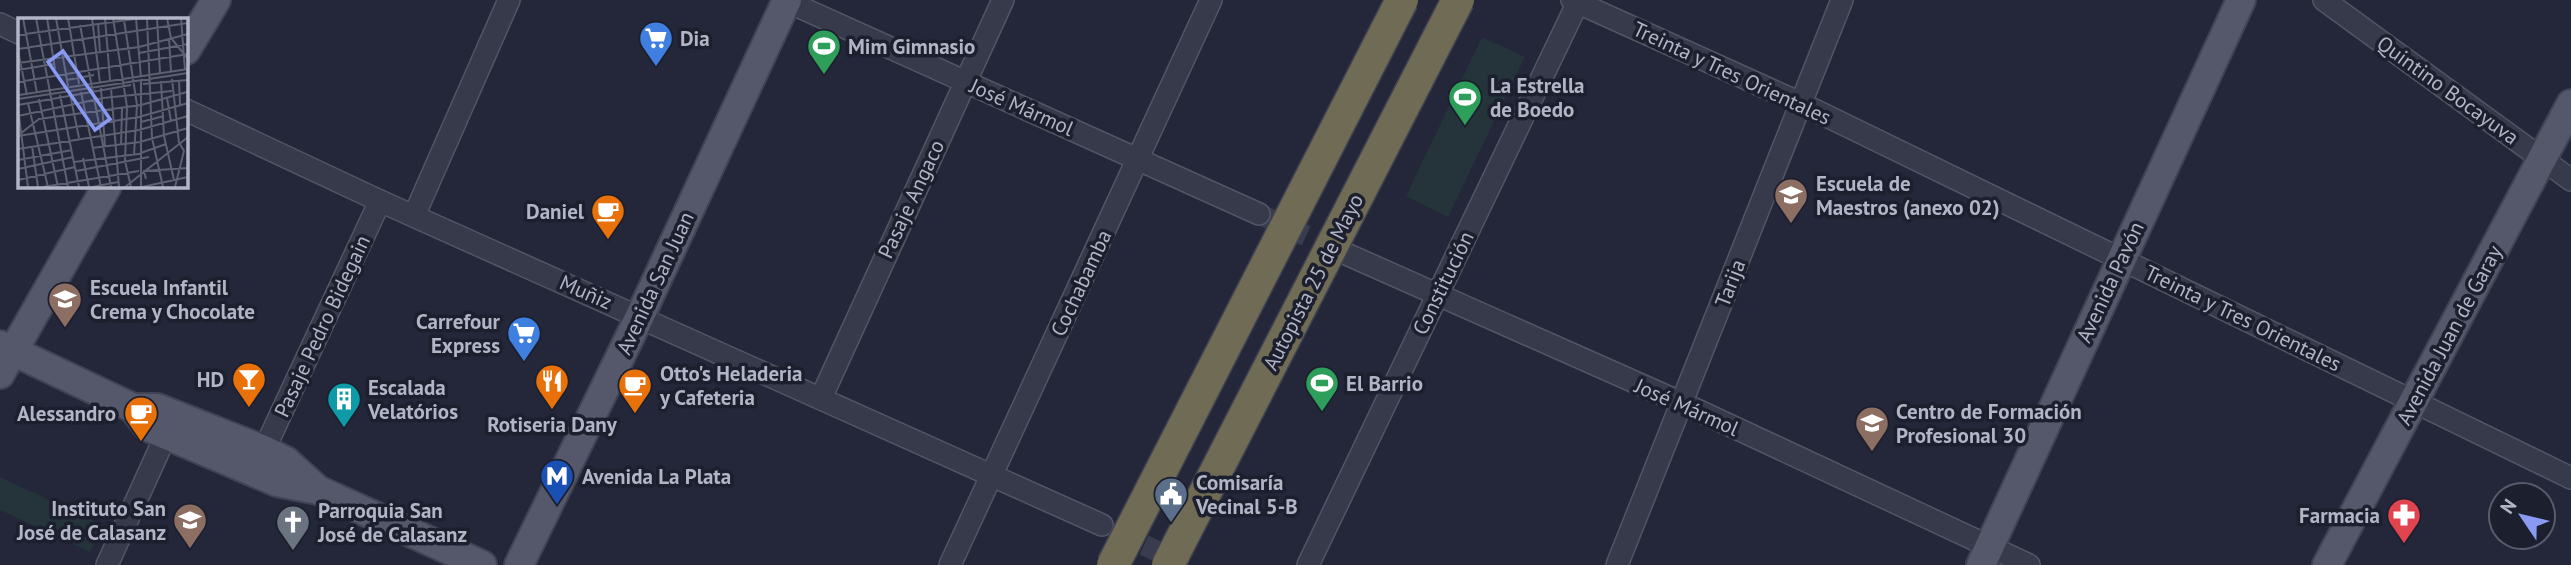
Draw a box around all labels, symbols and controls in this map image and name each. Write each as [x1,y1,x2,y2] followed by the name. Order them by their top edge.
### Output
[1629,15,1835,131] street label: Treinta y Tres Orientales
[18,18,187,187] inset map
[637,19,675,68] supermarket icon: Dia
[680,25,710,52] place label: Dia
[805,27,843,76] sports icon: Mim Gimnasio
[2372,29,2524,151] street label: Quintino Bocayuva
[848,33,975,60] place label: Mim Gimnasio
[965,72,1078,142] street label: José Mármol
[1490,72,1584,123] place label: La Estrella de Boedo
[1446,78,1484,127] sports icon: La Estrella de Boedo
[872,135,950,263] street label: Pasaje Angaco
[1816,170,2000,221] place label: Escuela de Maestros (anexo 02)
[1772,176,1810,225] school or university icon: Escuela de Maestros (anexo 02)
[1257,189,1369,375] street label: Autopista 25 de Mayo
[589,192,627,241] cafe icon: Daniel
[526,198,585,225] place label: Daniel
[610,207,700,359] street label: Avenida San Juan
[2070,217,2150,347] street label: Avenida Pavón
[1045,225,1117,341] street label: Cochabamba
[1406,227,1480,339] street label: Constitución
[268,231,376,421] street label: Pasaje Pedro Bidegain
[2390,240,2508,429] street label: Avenida Juan de Garay
[1709,255,1751,311] street label: Tarija
[2140,259,2346,377] street label: Treinta y Tres Orientales
[556,269,616,315] street label: Muñiz
[90,274,255,325] place label: Escuela Infantil Crema y Chocolate
[46,280,84,329] school or university icon: Escuela Infantil Crema y Chocolate
[416,308,501,359] place label: Carrefour Express
[505,314,543,363] supermarket icon: Carrefour Express
[230,360,268,409] bar icon: HD
[659,360,803,411] place label: Otto's Heladeria y Cafeteria
[533,362,571,411] restaurant icon: Rotiseria Dany
[1303,364,1341,413] sports icon: El Barrio
[197,366,224,393] place label: HD
[616,366,654,415] cafe icon: Otto's Heladeria y Cafeteria
[1346,370,1423,397] place label: El Barrio
[1630,372,1743,442] street label: José Mármol
[367,374,458,425] place label: Escalada Velatórios
[325,380,363,429] building icon: Escalada Velatórios
[122,394,160,443] cafe icon: Alessandro
[1896,398,2082,449] place label: Centro de Formación Profesional 30
[17,400,116,427] place label: Alessandro
[1853,404,1891,453] school or university icon: Centro de Formación Profesional 30
[487,411,618,438] place label: Rotiseria Dany
[538,457,576,506] metro station icon: Avenida La Plata
[582,463,731,490] place label: Avenida La Plata
[1195,469,1298,520] place label: Comisaría Vecinal 5-B
[1152,475,1190,524] public building icon: Comisaría Vecinal 5-B
[2487,481,2557,551] north arrow
[2495,494,2521,518] text: N
[16,495,166,546] place label: Instituto San José de Calasanz
[2385,496,2423,545] pharmacy icon: Farmacia
[317,497,467,548] place label: Parroquia San José de Calasanz
[171,501,209,550] school or university icon: Instituto San José de Calasanz
[2299,502,2380,529] place label: Farmacia
[274,503,312,552] church icon: Parroquia San José de Calasanz

